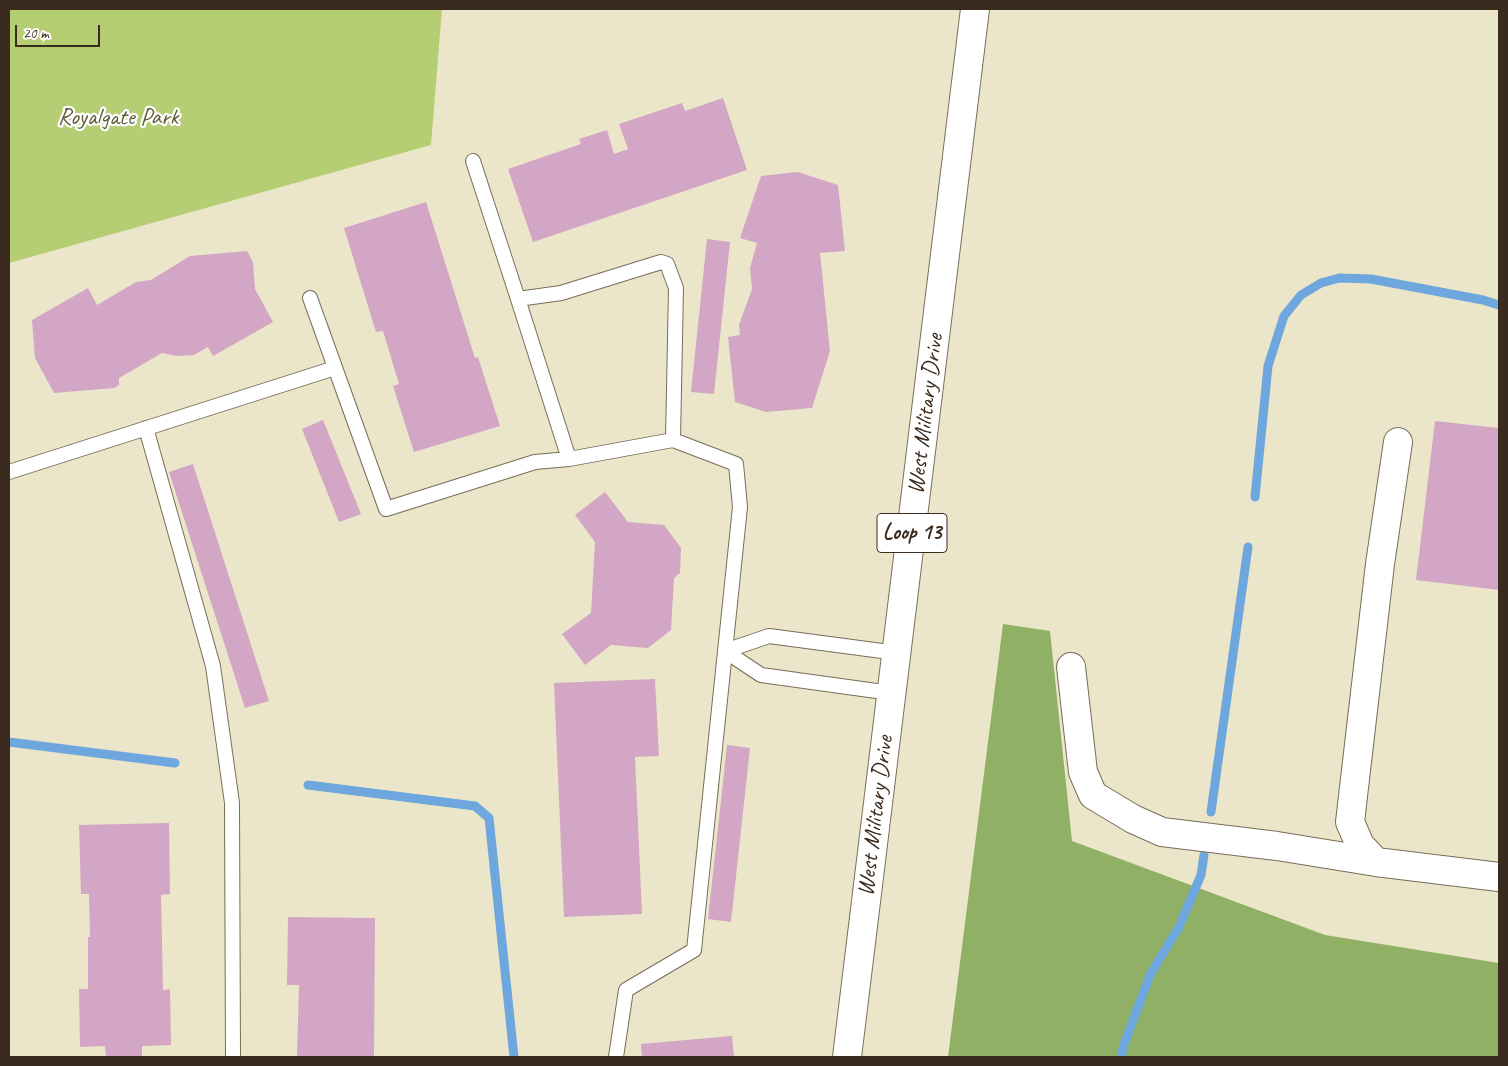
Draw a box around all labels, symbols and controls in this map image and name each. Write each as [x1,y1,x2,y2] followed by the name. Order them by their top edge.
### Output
[18,15,102,47] scale bar
[23,24,49,43] text: 20 m
[58,104,178,132] park label: Royalgate Park
[902,332,950,496] street label: West Military Drive
[877,514,947,552] road number: Loop 13
[852,734,900,898] street label: West Military Drive

